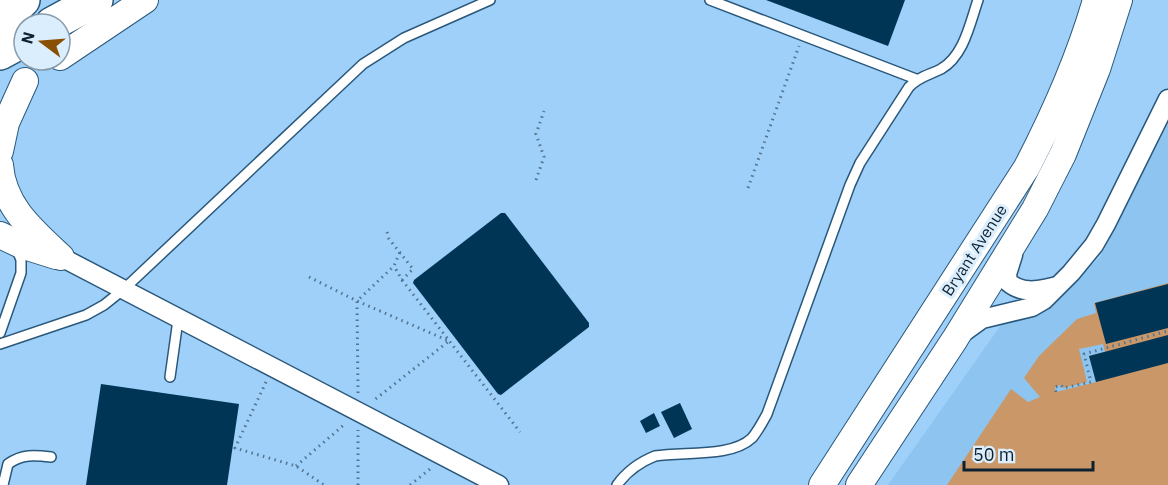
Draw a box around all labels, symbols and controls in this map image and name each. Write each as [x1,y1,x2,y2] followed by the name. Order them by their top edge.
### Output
[12,12,72,72] north arrow
[16,30,39,46] text: N
[937,200,1011,299] street label: Bryant Avenue
[964,434,1093,472] scale bar
[973,443,1015,466] text: 50 m

